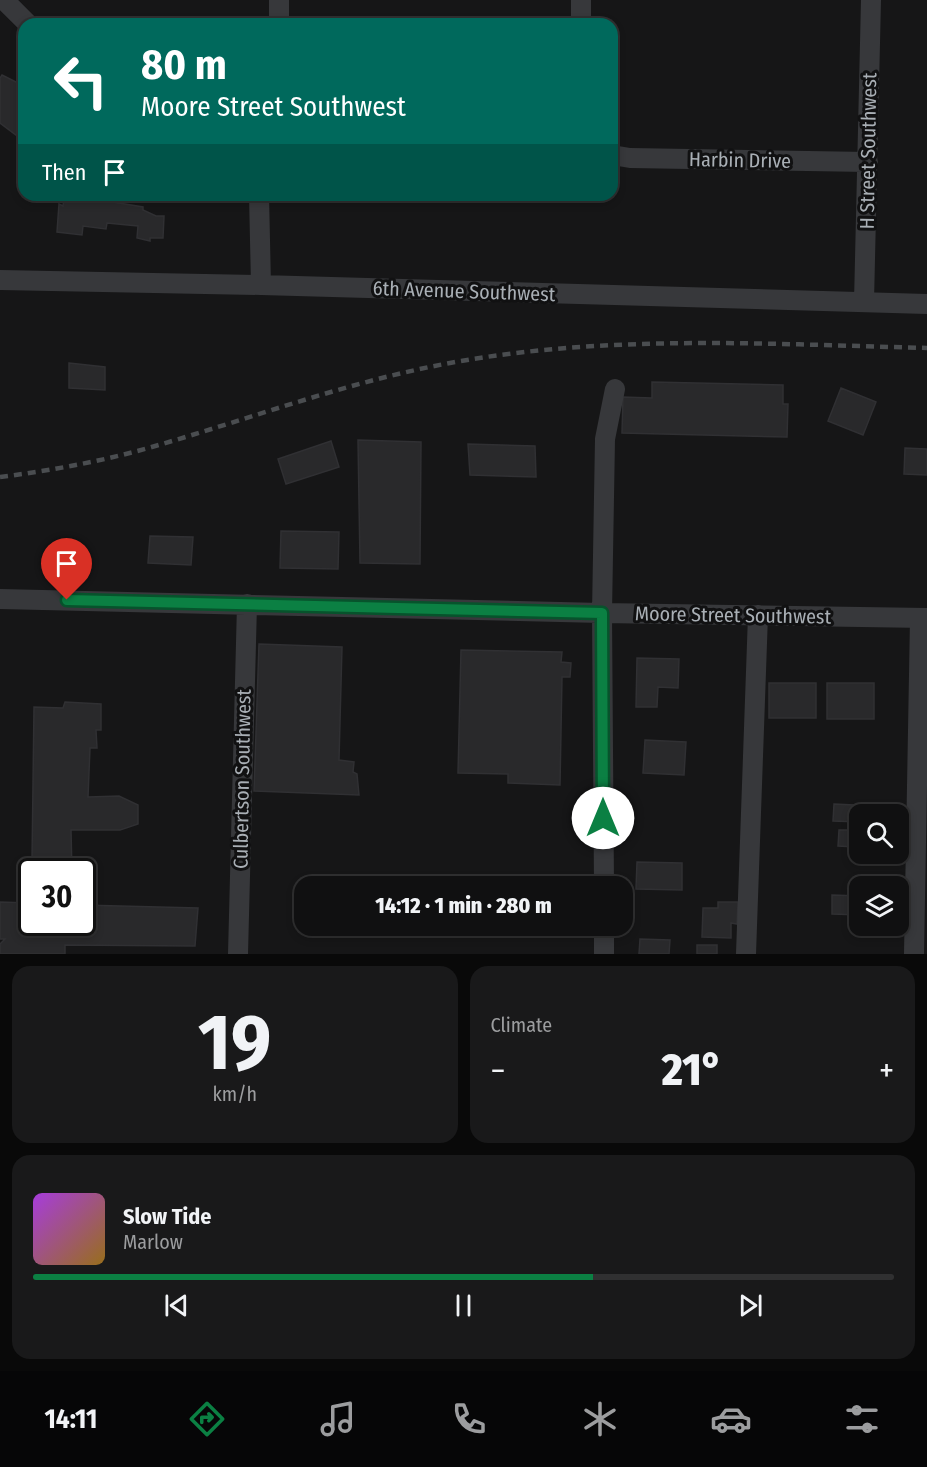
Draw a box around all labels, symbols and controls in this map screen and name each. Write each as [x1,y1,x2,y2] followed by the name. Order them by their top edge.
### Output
[141,40,227,90] text: 80 m
[42,42,120,120] icon: left
[855,72,881,230] street label: H Street Southwest
[141,91,406,123] text: Moore Street Southwest
[689,147,791,173] street label: Harbin Drive
[98,156,131,189] icon: arrive
[42,159,86,186] text: Then
[372,276,556,306] street label: 6th Avenue Southwest
[41,538,92,600] pin
[50,547,83,580] icon: arrive
[635,601,832,629] street label: Moore Street Southwest
[228,688,256,869] street label: Culbertson Southwest
[571,786,635,850] position arrow
[849,804,909,936] map controls
[849,804,909,864] button: search
[18,858,96,936] speed limit sign: 30
[849,876,909,936] button: layers
[375,892,552,919] text: 14:12 · 1 min · 280 m
[198,996,271,1090] text: 19
[491,1013,552,1037] text: Climate
[662,1043,723,1097] text: 21°
[491,1051,505,1091] text: −
[879,1051,894,1091] text: +
[212,1082,257,1106] text: km/h
[123,1203,211,1230] text: Slow Tide
[123,1230,183,1254] text: Marlow
[160,1289,193,1322] icon: previous
[447,1289,480,1322] icon: pause
[734,1289,767,1322] icon: next
[186,1398,228,1440] icon: directions
[317,1398,359,1440] icon: music
[448,1398,490,1440] icon: phone
[579,1398,621,1440] icon: climate
[710,1398,752,1440] icon: car
[841,1398,883,1440] icon: filters
[44,1403,97,1435] text: 14:11

